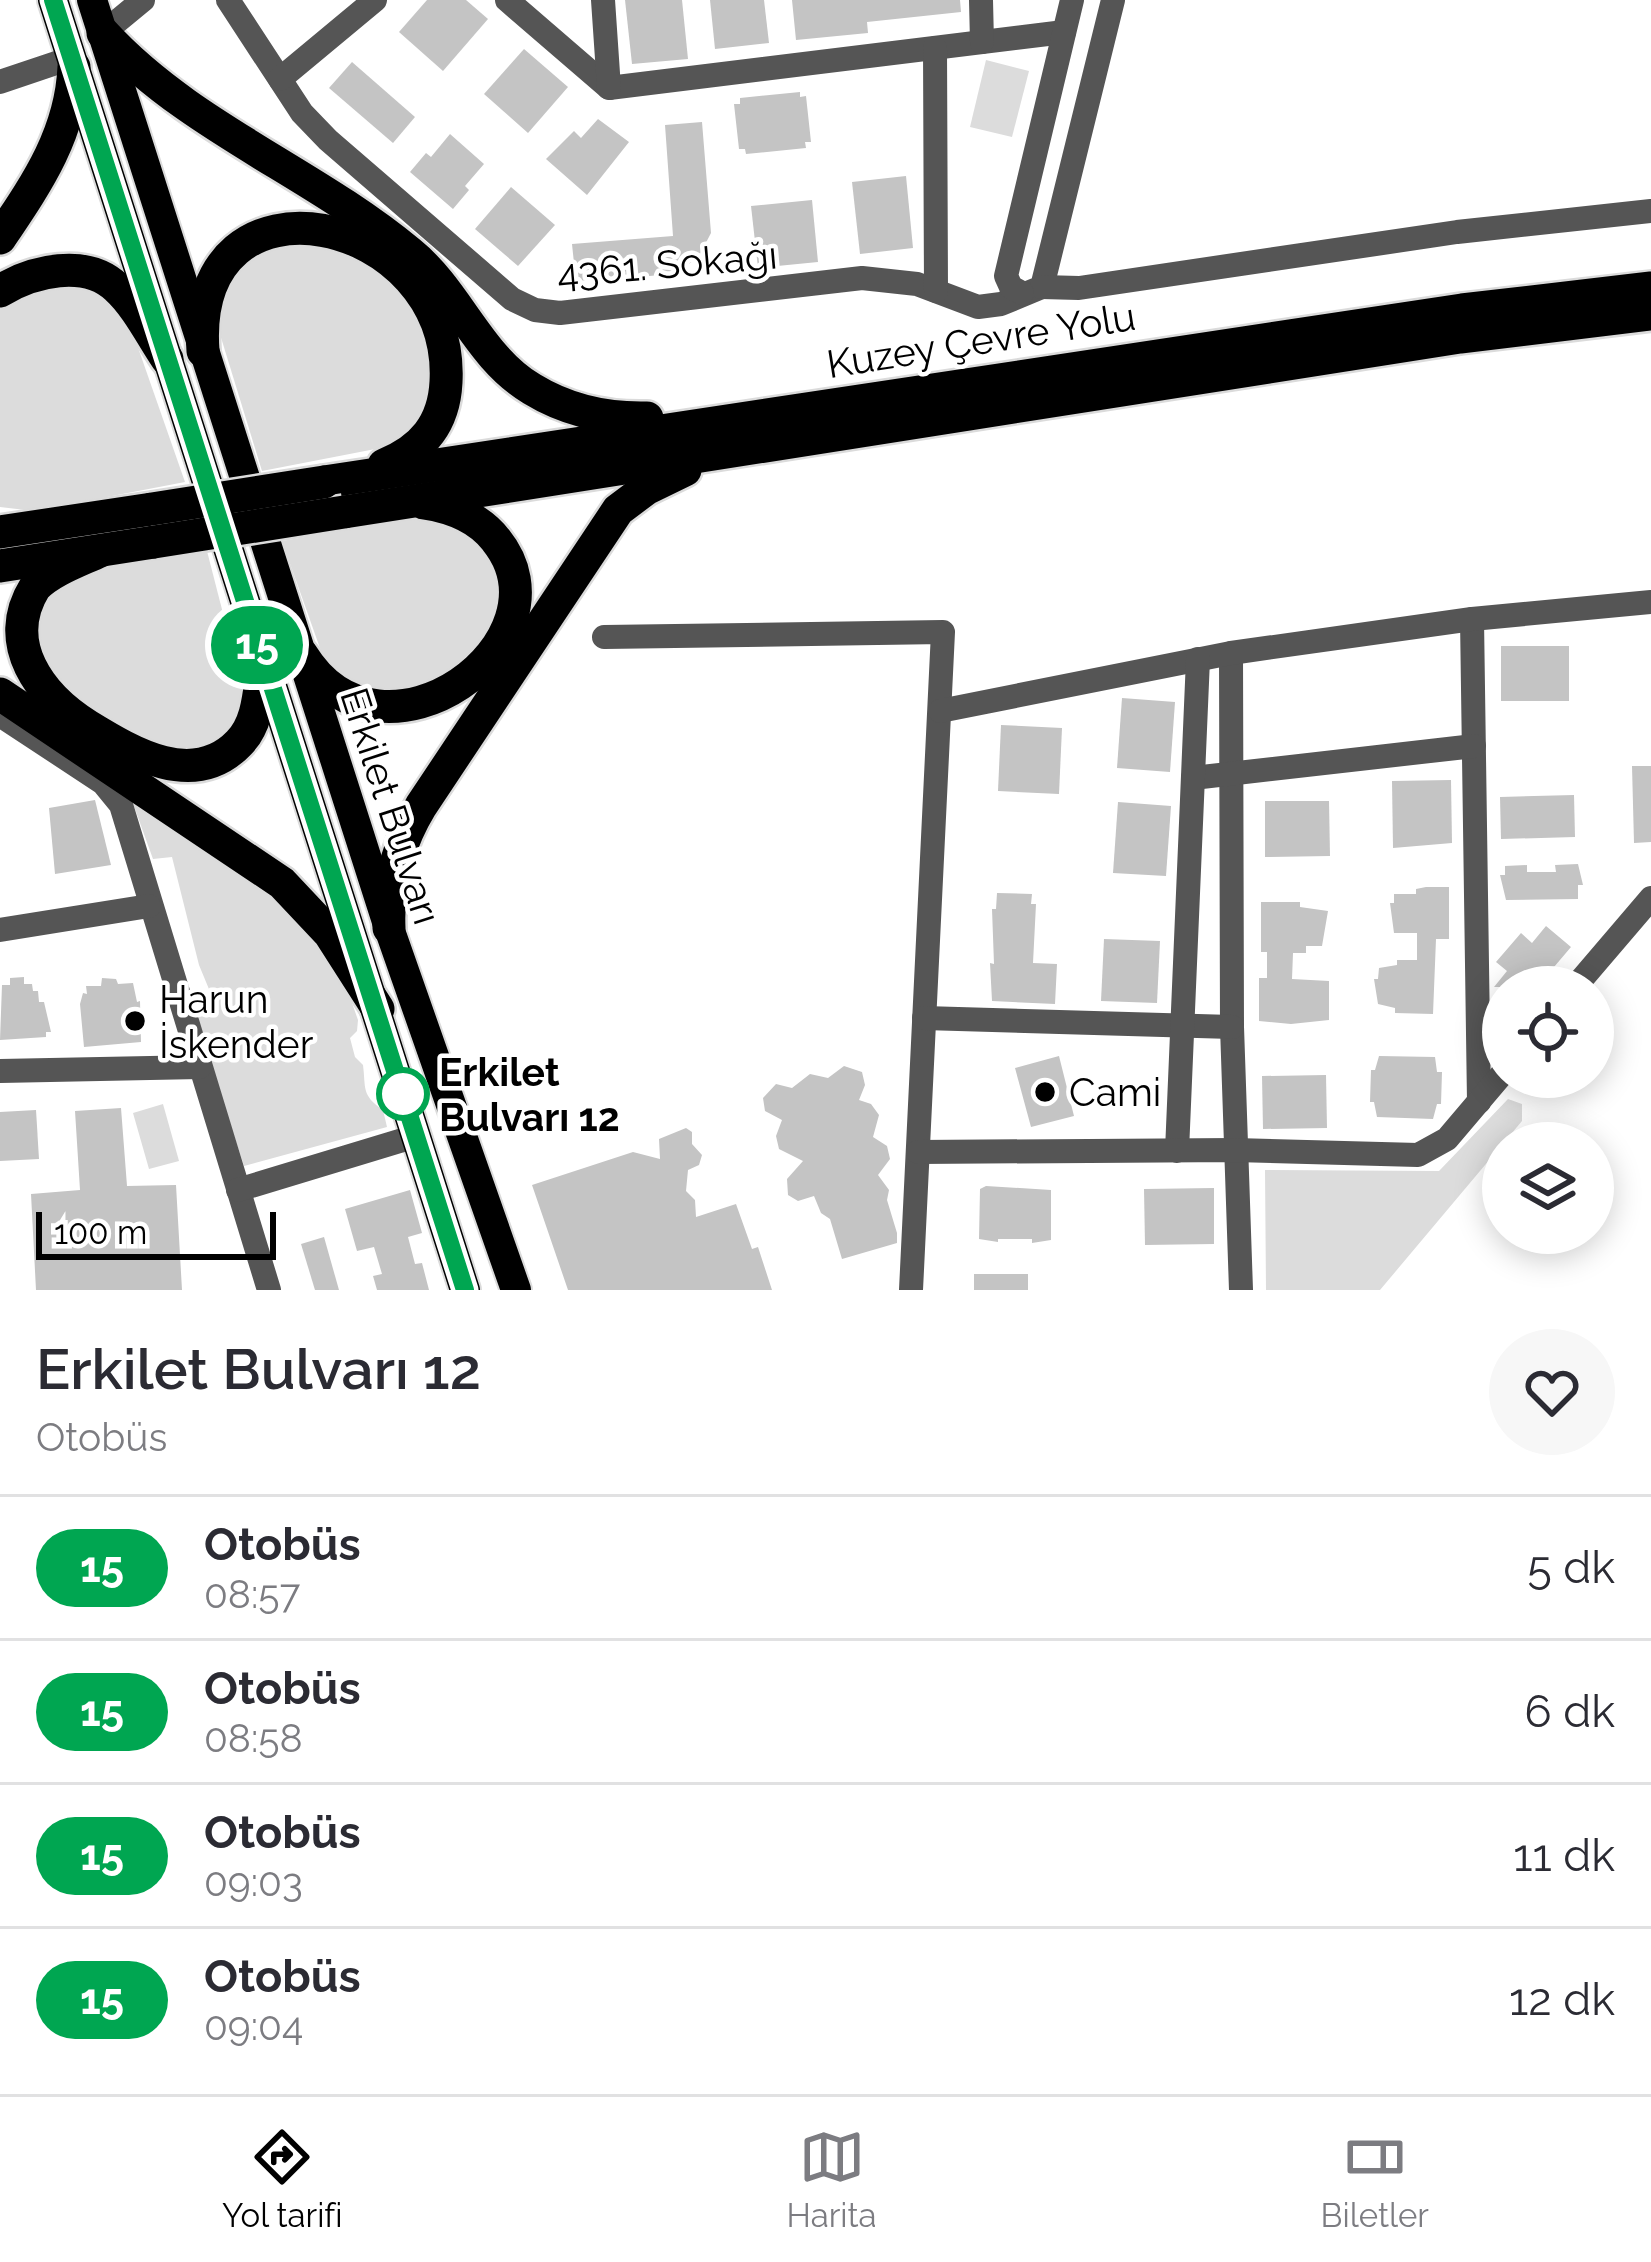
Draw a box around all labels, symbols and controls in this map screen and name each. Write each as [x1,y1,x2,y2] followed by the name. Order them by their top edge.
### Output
[555,231,779,297] street label: 4361. Sokağı
[823,293,1139,387] street label: Kuzey Çevre Yolu
[203,606,311,684] line badge: 15
[235,620,279,669] text: 15
[331,682,451,930] street label: Erkilet Bulvarı
[1482,966,1614,1254] map controls
[1482,966,1614,1098] button: locate
[159,976,314,1067] place label: Harun İskender
[122,1008,148,1034] marker: Harun İskender
[439,1049,620,1140] place label: Erkilet Bulvarı 12
[378,1069,428,1119] marker: Erkilet Bulvarı 12
[1069,1069,1161,1115] place label: Cami
[1032,1079,1058,1105] marker: Cami
[1482,1122,1614,1254] button: layers
[36,1206,276,1259] scale bar
[54,1213,147,1252] text: 100 m
[1489,1329,1615,1455] button: heart
[36,1335,481,1402] text: Erkilet Bulvarı 12
[36,1414,167,1460] text: Otobüs
[204,1518,361,1571] text: Otobüs
[1527,1541,1615,1594] text: 5 dk
[80,1543,124,1592] text: 15
[204,1571,300,1617] text: 08:57
[204,1662,361,1715] text: Otobüs
[1525,1685,1615,1738] text: 6 dk
[80,1687,124,1736] text: 15
[204,1715,303,1761] text: 08:58
[204,1806,361,1859] text: Otobüs
[1513,1829,1615,1882] text: 11 dk
[80,1831,124,1880] text: 15
[204,1859,303,1905] text: 09:03
[204,1950,361,2003] text: Otobüs
[1509,1973,1615,2026] text: 12 dk
[80,1975,124,2024] text: 15
[204,2003,303,2049] text: 09:04
[222,2124,342,2235] tab: Yol tarifi
[787,2124,877,2235] tab: Harita
[1321,2124,1429,2235] tab: Biletler

